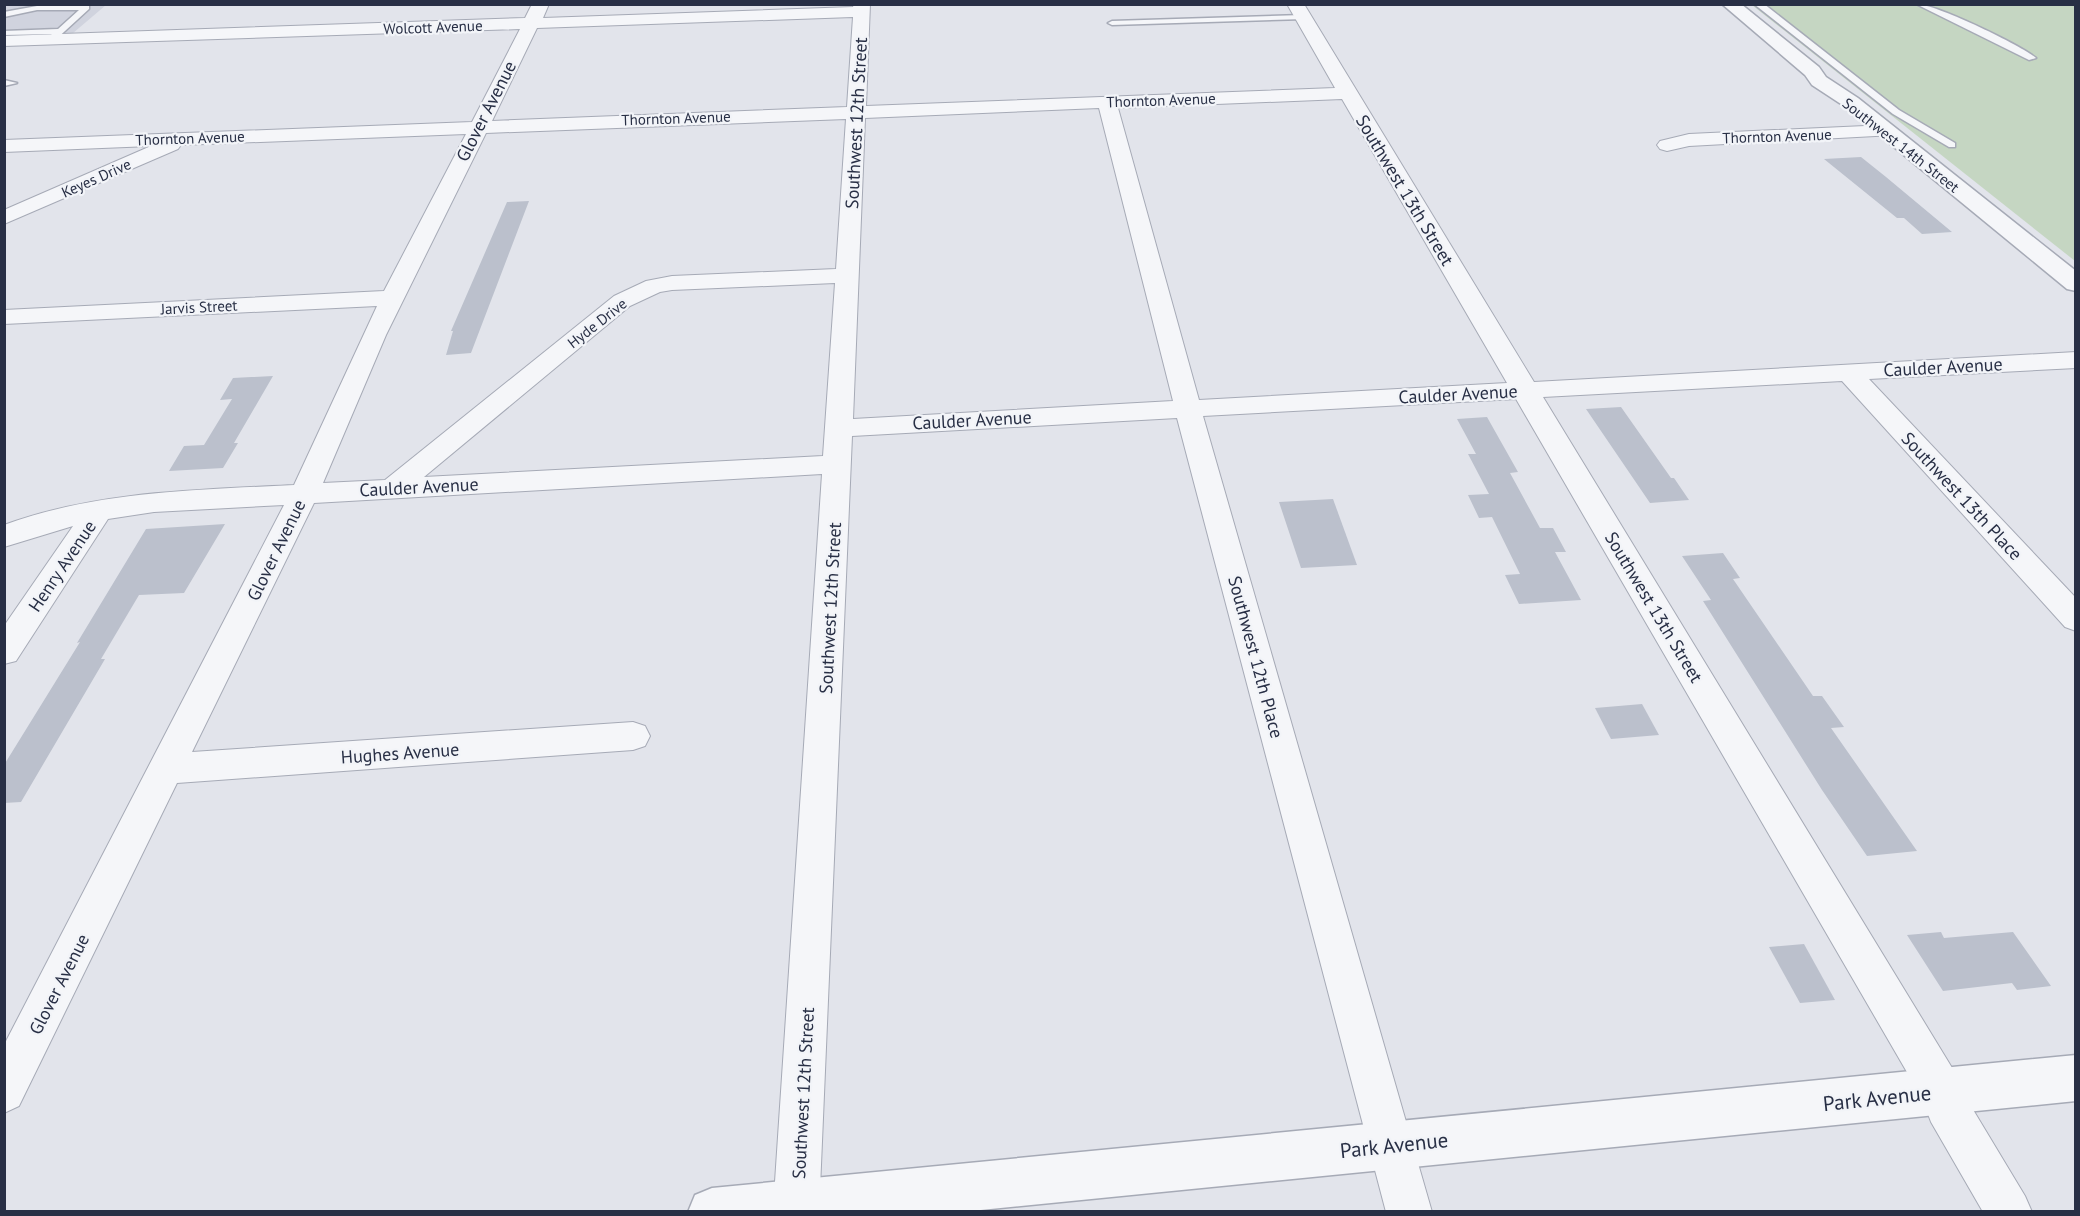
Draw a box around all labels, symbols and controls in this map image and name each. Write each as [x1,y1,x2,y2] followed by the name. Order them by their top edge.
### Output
[383,16,483,38] street label: Wolcott Avenue
[840,37,872,209] street label: Southwest 12th Street
[451,57,521,165] street label: Glover Avenue
[1106,89,1216,111] street label: Thornton Avenue
[1839,93,1963,197] street label: Southwest 14th Street
[621,107,731,129] street label: Thornton Avenue
[1351,110,1459,270] street label: Southwest 13th Street
[1722,125,1832,147] street label: Thornton Avenue
[135,127,245,149] street label: Thornton Avenue
[58,154,134,202] street label: Keyes Drive
[563,294,631,352] street label: Hyde Drive
[159,296,238,319] street label: Jarvis Street
[1883,352,2003,382] street label: Caulder Avenue
[1398,379,1518,409] street label: Caulder Avenue
[912,405,1032,435] street label: Caulder Avenue
[1897,427,2027,565] street label: Southwest 13th Place
[359,472,479,502] street label: Caulder Avenue
[242,496,310,604] street label: Glover Avenue
[23,516,101,616] street label: Henry Avenue
[814,522,846,694] street label: Southwest 12th Street
[1600,527,1708,687] street label: Southwest 13th Street
[1223,573,1289,741] street label: Southwest 12th Place
[340,737,460,769] street label: Hughes Avenue
[24,930,94,1038] street label: Glover Avenue
[787,1007,819,1179] street label: Southwest 12th Street
[1822,1079,1932,1117] street label: Park Avenue
[1339,1126,1449,1164] street label: Park Avenue

